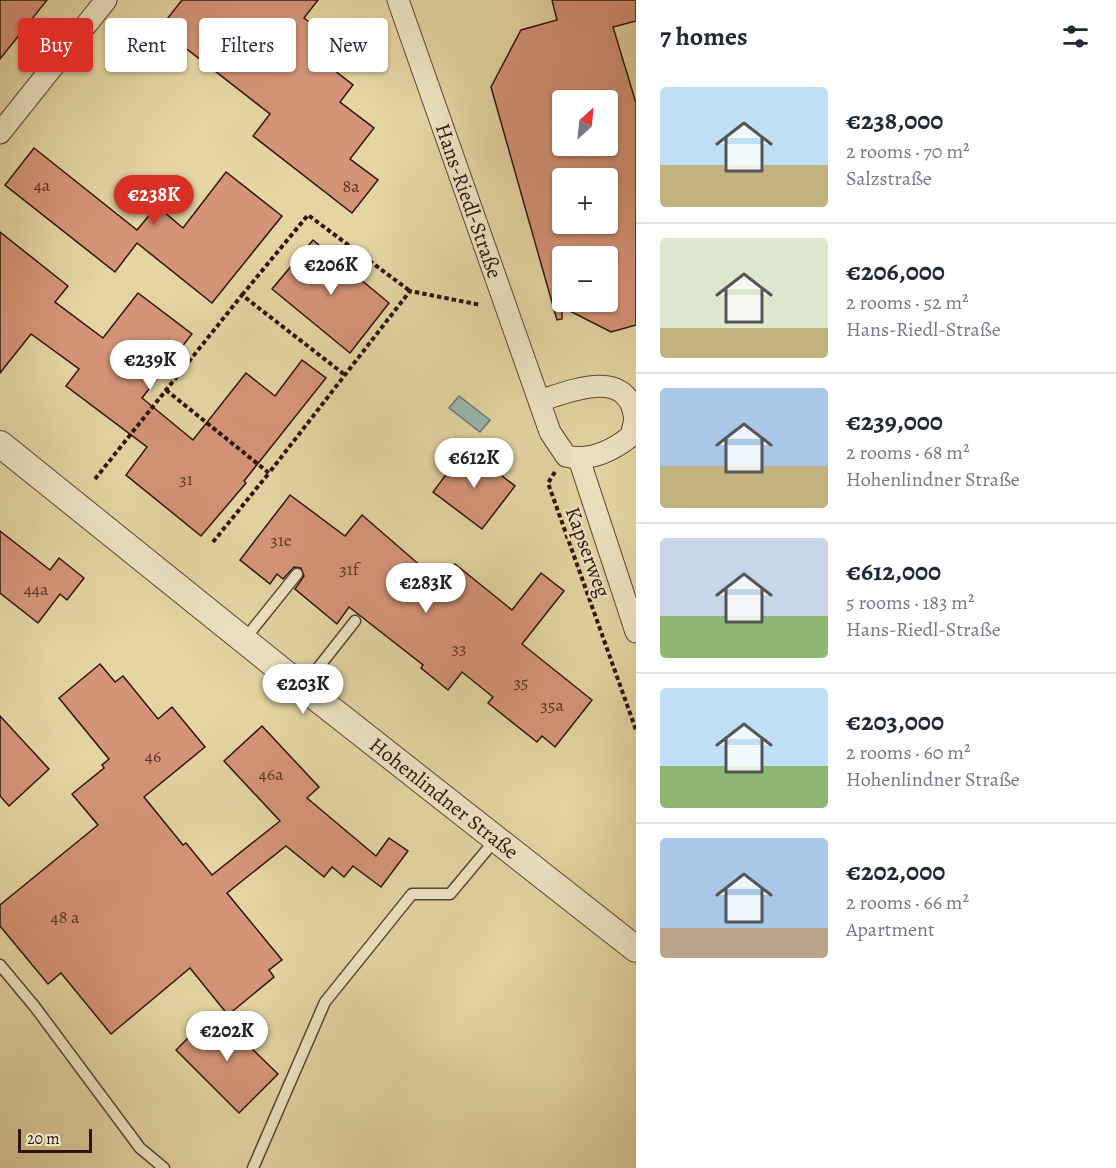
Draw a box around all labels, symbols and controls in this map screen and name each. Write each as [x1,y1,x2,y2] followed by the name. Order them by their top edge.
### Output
[18,18,93,72] chip: Buy
[105,18,187,72] chip: Rent
[199,18,296,72] chip: Filters
[308,18,388,72] chip: New
[660,19,748,54] text: 7 homes
[1059,20,1092,53] icon: filters
[552,90,618,156] north arrow
[552,90,618,312] map controls
[846,103,943,138] text: €238,000
[708,111,780,183] icon: home
[429,120,509,282] street label: Hans-Riedl-Straße
[846,138,970,165] text: 2 rooms · 70 m²
[846,165,932,192] text: Salzstraße
[552,168,618,234] button: +
[34,173,51,197] house number: 4a
[342,174,360,198] house number: 8a
[112,175,196,226] pin: €238K
[128,181,180,208] text: €238K
[289,245,373,296] pin: €206K
[552,246,618,312] button: −
[304,251,358,278] text: €206K
[846,254,945,289] text: €206,000
[708,262,780,334] icon: home
[846,289,969,316] text: 2 rooms · 52 m²
[846,316,1001,343] text: Hans-Riedl-Straße
[108,340,192,391] pin: €239K
[124,346,176,373] text: €239K
[846,404,943,439] text: €239,000
[708,412,780,484] icon: home
[432,438,516,489] pin: €612K
[846,439,970,466] text: 2 rooms · 68 m²
[449,444,499,471] text: €612K
[846,466,1020,493] text: Hohenlindner Straße
[179,467,193,491] house number: 31
[559,503,617,602] street label: Kapserweg
[270,528,292,552] house number: 31e
[846,554,941,589] text: €612,000
[339,557,362,581] house number: 31f
[708,562,780,634] icon: home
[384,563,468,614] pin: €283K
[400,569,452,596] text: €283K
[24,577,49,601] house number: 44a
[846,589,975,616] text: 5 rooms · 183 m²
[846,616,1001,643] text: Hans-Riedl-Straße
[452,636,466,660] house number: 33
[261,664,345,715] pin: €203K
[277,670,329,697] text: €203K
[513,670,529,694] house number: 35
[540,693,564,717] house number: 35a
[846,704,944,739] text: €203,000
[708,712,780,784] icon: home
[364,731,525,866] street label: Hohenlindner Straße
[846,739,970,766] text: 2 rooms · 60 m²
[145,744,161,768] house number: 46
[259,762,284,786] house number: 46a
[846,766,1020,793] text: Hohenlindner Straße
[846,854,945,889] text: €202,000
[708,862,780,934] icon: home
[846,889,969,916] text: 2 rooms · 66 m²
[51,905,80,929] house number: 48 a
[846,916,935,943] text: Apartment
[185,1011,269,1062] pin: €202K
[200,1017,254,1044] text: €202K
[18,1126,92,1154] scale bar
[27,1128,60,1150] text: 20 m

